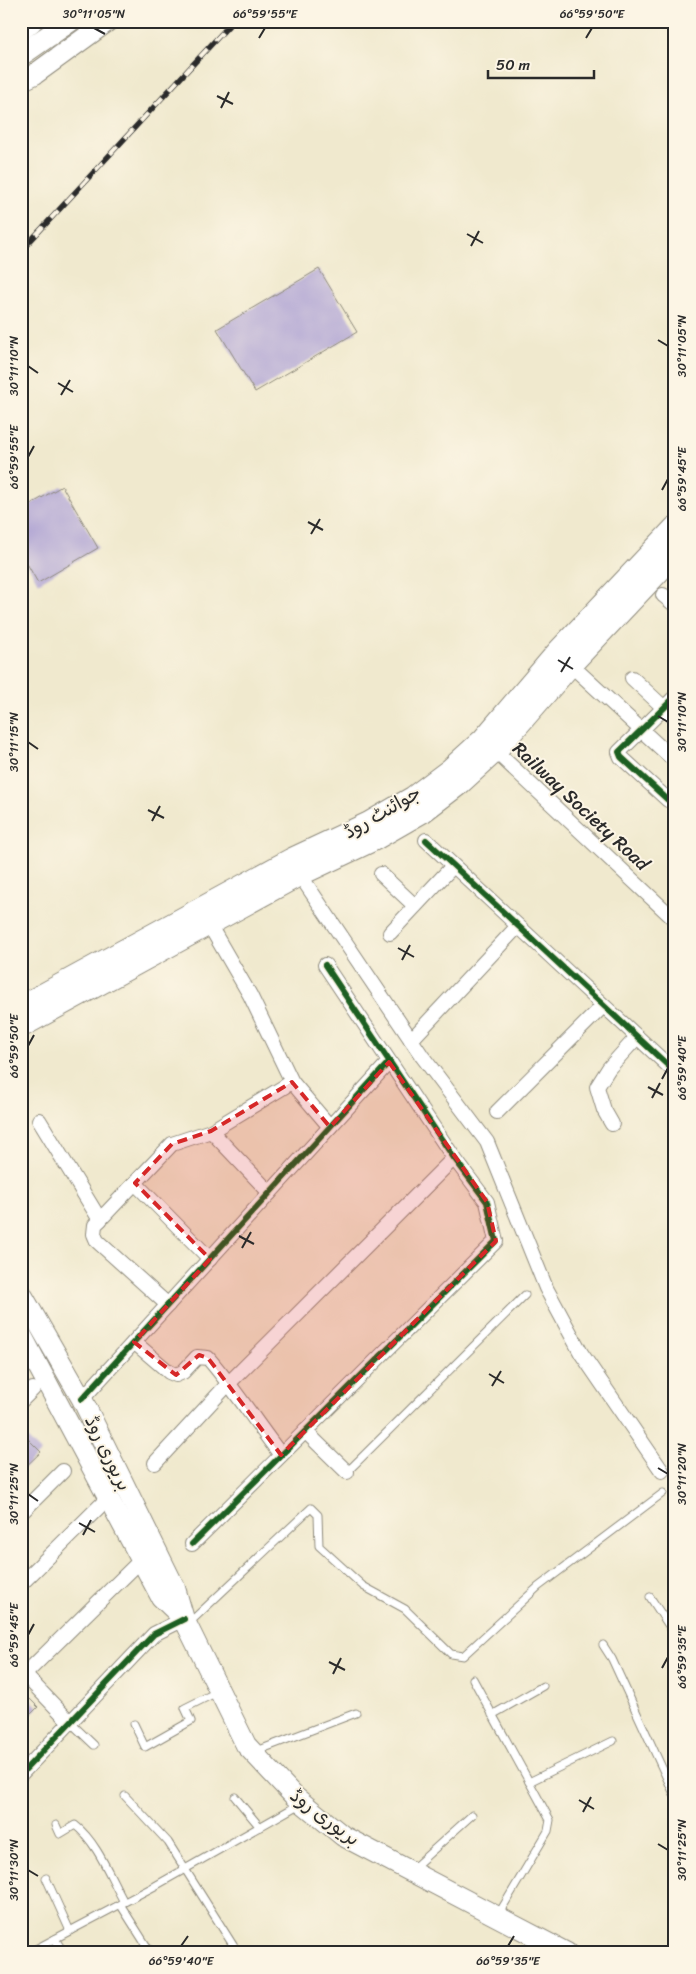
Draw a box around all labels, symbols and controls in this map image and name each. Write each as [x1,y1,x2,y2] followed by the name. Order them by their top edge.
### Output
[63,3,126,25] text: 30°11'05"N
[233,3,298,25] text: 66°59'55"E
[560,3,626,25] text: 66°59'50"E
[488,48,595,80] scale bar
[496,52,531,78] text: 50 m
[671,314,693,377] text: 30°11'05"N
[3,335,25,396] text: 30°11'10"N
[3,424,25,489] text: 66°59'55"E
[671,445,693,511] text: 66°59'45"E
[671,691,693,752] text: 30°11'10"N
[3,711,25,772] text: 30°11'15"N
[505,733,659,880] street label: Railway Society Road
[337,776,427,848] street label: جوائنٹ روڈ
[3,1012,25,1078] text: 66°59'50"E
[671,1034,693,1100] text: 66°59'40"E
[75,1409,141,1497] street label: بریوری روڈ
[671,1442,693,1505] text: 30°11'20"N
[3,1463,25,1525] text: 30°11'25"N
[3,1601,25,1667] text: 66°59'45"E
[671,1624,693,1689] text: 66°59'35"E
[283,1779,367,1855] street label: بریوری روڈ
[671,1819,693,1881] text: 30°11'25"N
[3,1839,25,1901] text: 30°11'30"N
[149,1950,215,1972] text: 66°59'40"E
[476,1950,541,1972] text: 66°59'35"E

